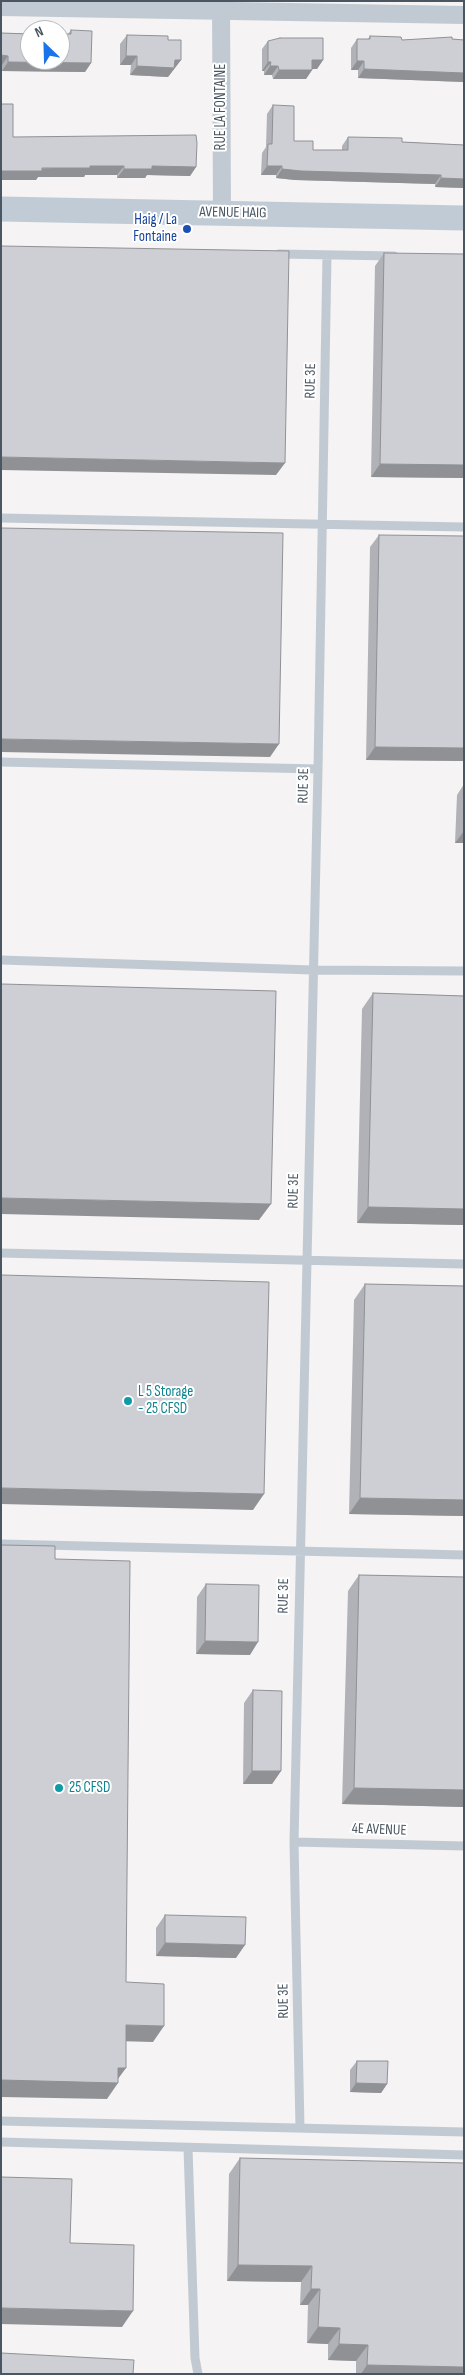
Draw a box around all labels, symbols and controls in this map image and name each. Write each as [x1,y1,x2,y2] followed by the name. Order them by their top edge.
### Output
[20,20,70,70] north arrow
[32,22,46,41] text: N
[212,64,230,150] street label: RUE LA FONTAINE
[199,203,267,223] street label: AVENUE HAIG
[133,211,177,246] place label: Haig / La Fontaine
[181,223,193,235] marker: Haig / La Fontaine
[302,363,320,399] street label: RUE 3E
[295,768,313,804] street label: RUE 3E
[285,1173,303,1209] street label: RUE 3E
[138,1383,193,1418] place label: L 5 Storage - 25 CFSD
[122,1395,134,1407] marker: L 5 Storage - 25 CFSD
[275,1578,293,1614] street label: RUE 3E
[69,1779,110,1797] place label: 25 CFSD
[53,1782,65,1794] marker: 25 CFSD
[351,1820,407,1840] street label: 4E AVENUE
[275,1983,293,2019] street label: RUE 3E

